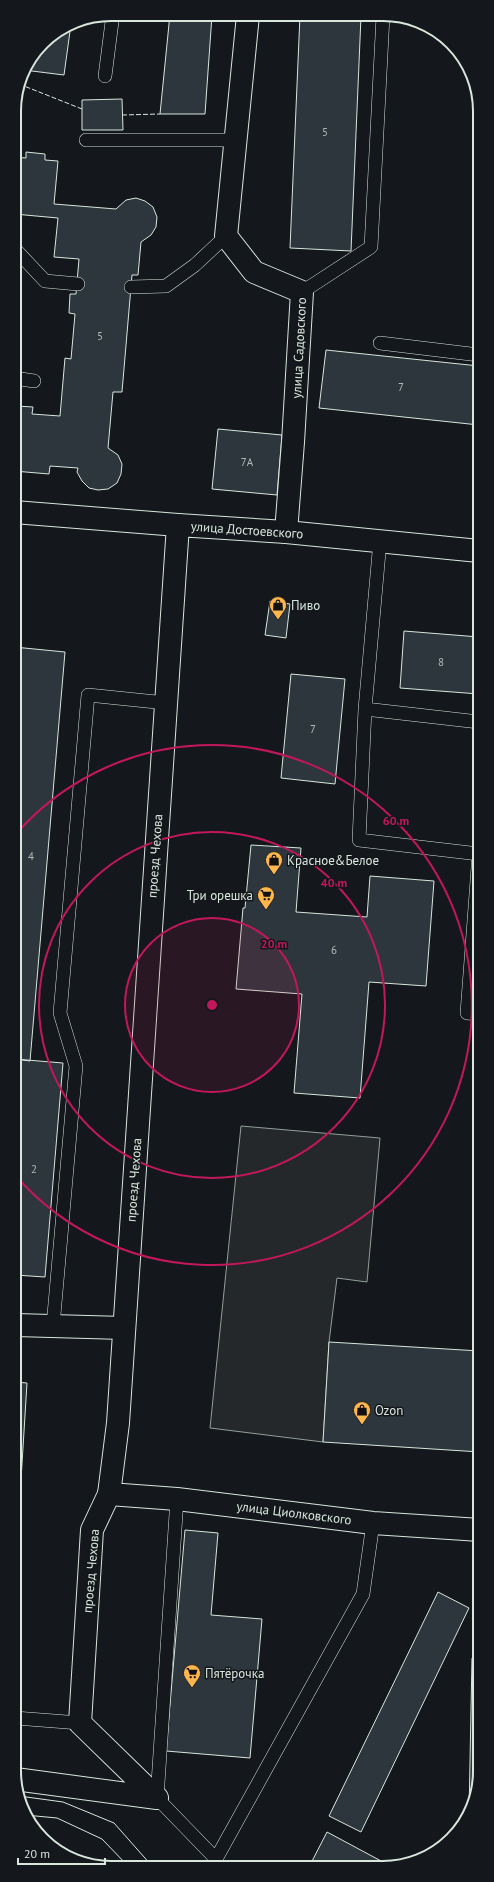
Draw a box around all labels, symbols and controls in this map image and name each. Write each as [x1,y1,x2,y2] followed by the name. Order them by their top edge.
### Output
[322,125,328,139] house number: 5
[288,297,310,399] street label: улица Садовского
[97,329,103,343] house number: 5
[398,380,404,394] house number: 7
[241,455,254,469] house number: 7А
[190,518,304,542] street label: улица Достоевского
[268,595,288,620] shop icon: Пиво
[291,597,320,614] place label: Пиво
[438,655,444,669] house number: 8
[310,722,316,736] house number: 7
[144,813,166,899] street label: проезд Чехова
[383,813,409,828] text: 60 m
[28,849,34,863] house number: 4
[264,850,284,875] shop icon: Красное&Белое
[287,852,379,869] place label: Красное&Белое
[321,875,347,890] text: 40 m
[256,885,276,910] supermarket icon: Три орешка
[187,887,253,904] place label: Три орешка
[261,936,287,951] text: 20 m
[331,943,337,957] house number: 6
[205,998,219,1012] centre of rings
[123,1137,145,1223] street label: проезд Чехова
[31,1162,37,1176] house number: 2
[352,1400,372,1425] shop icon: Ozon
[375,1402,403,1419] place label: Ozon
[235,1497,353,1529] street label: улица Циолковского
[79,1528,103,1614] street label: проезд Чехова
[182,1663,202,1688] supermarket icon: Пятёрочка
[205,1665,264,1682] place label: Пятёрочка
[18,1840,105,1866] scale bar
[24,1846,50,1861] text: 20 m

